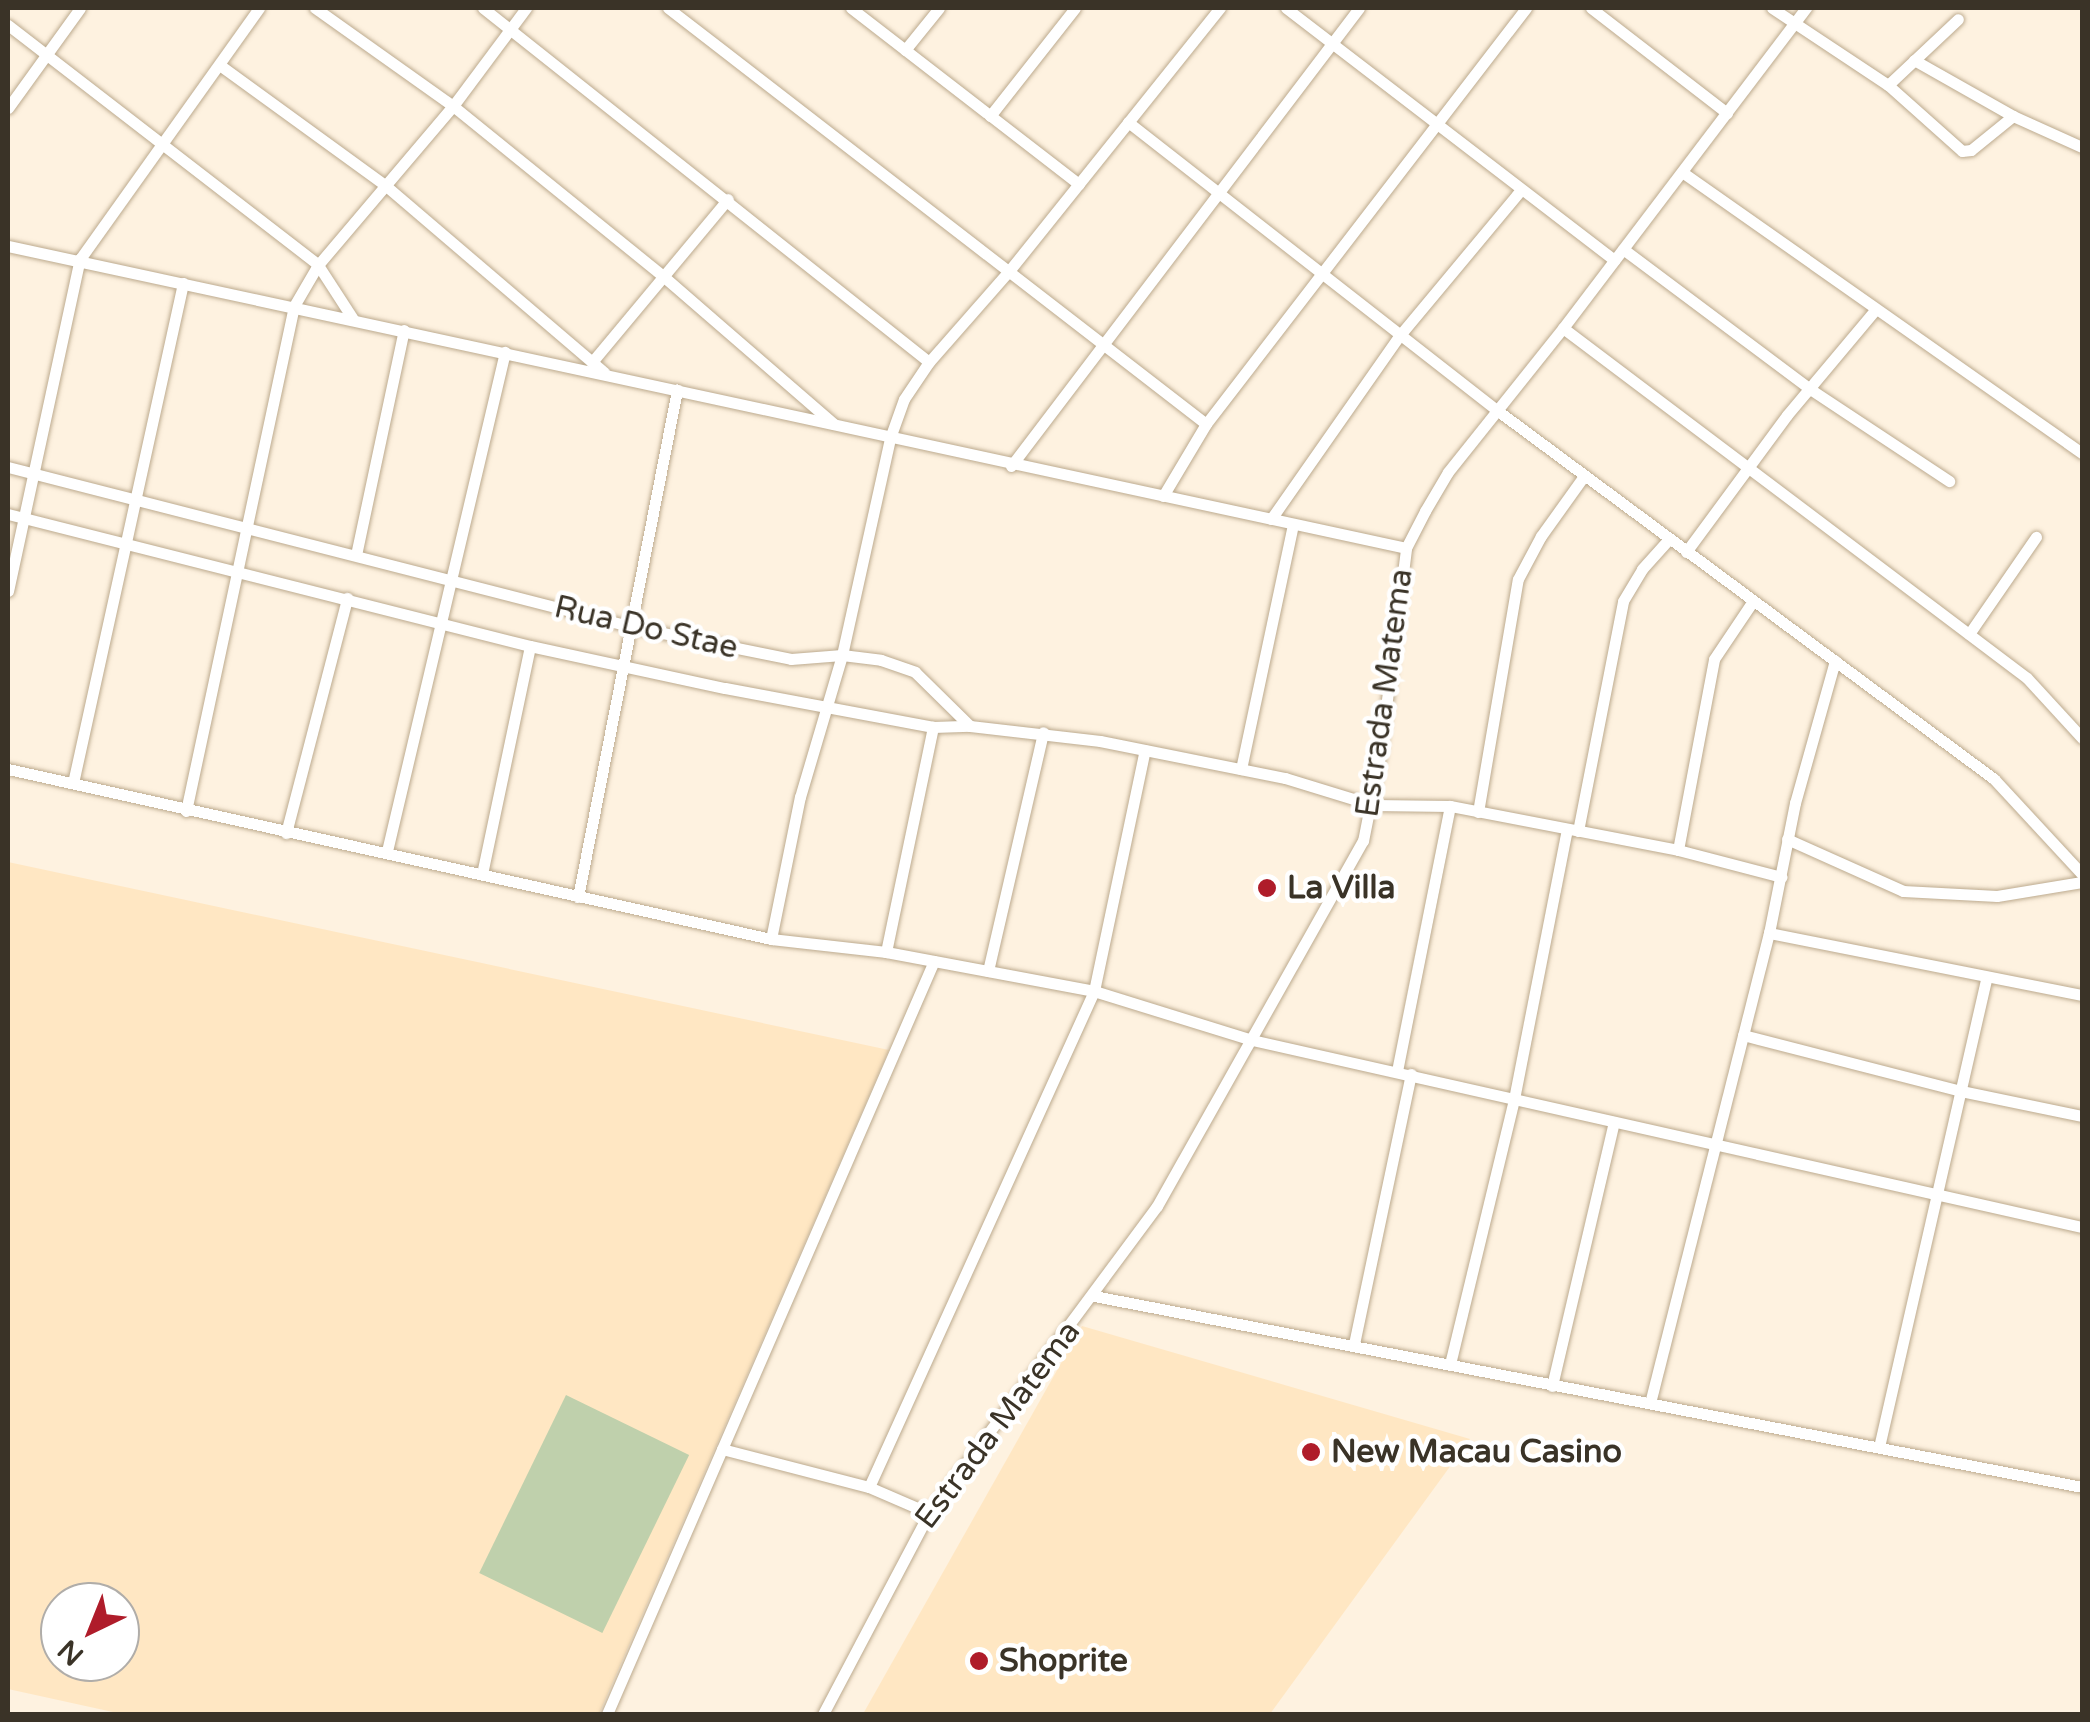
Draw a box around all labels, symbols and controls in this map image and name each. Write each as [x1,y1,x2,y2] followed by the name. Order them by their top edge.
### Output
[1349,566,1421,820] street label: Estrada Matema
[551,588,741,668] street label: Rua Do Stae
[1287,869,1396,907] place label: La Villa
[1256,877,1278,899] marker: La Villa
[907,1313,1089,1537] street label: Estrada Matema
[1331,1433,1622,1471] place label: New Macau Casino
[1300,1441,1322,1463] marker: New Macau Casino
[40,1582,140,1682] north arrow
[51,1632,91,1673] text: N
[999,1642,1128,1680] place label: Shoprite
[968,1650,990,1672] marker: Shoprite

